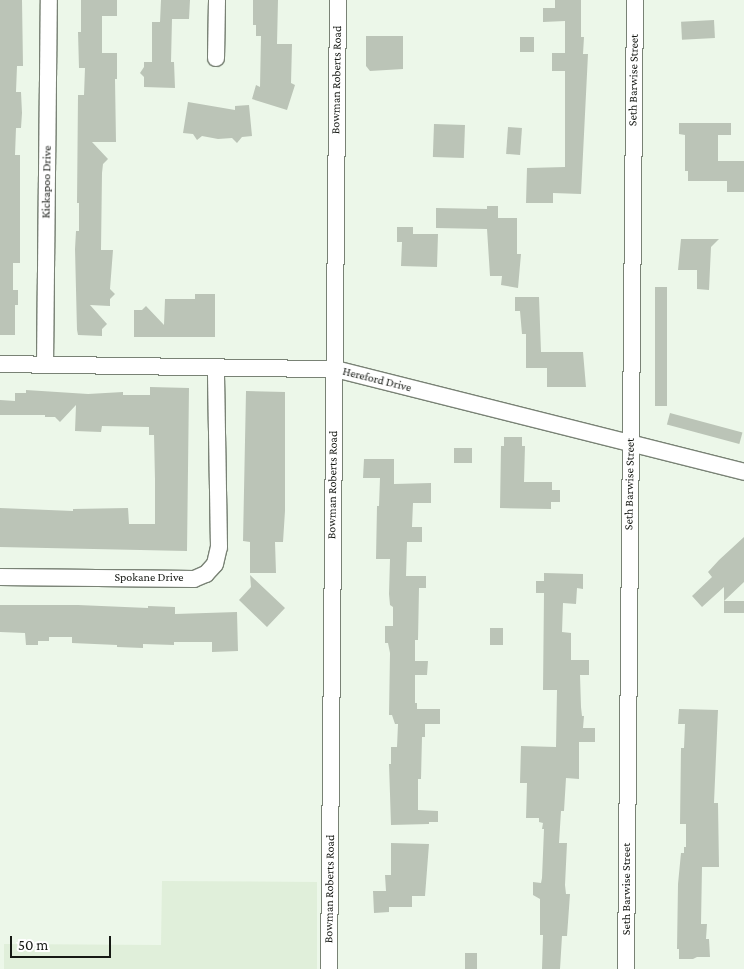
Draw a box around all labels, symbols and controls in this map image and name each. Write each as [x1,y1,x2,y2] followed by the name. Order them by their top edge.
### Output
[329,26,345,134] street label: Bowman Roberts Road
[626,34,642,126] street label: Seth Barwise Street
[39,146,55,218] street label: Kickapoo Drive
[341,364,413,396] street label: Hereford Drive
[325,431,341,539] street label: Bowman Roberts Road
[622,438,638,530] street label: Seth Barwise Street
[114,571,184,585] street label: Spokane Drive
[322,835,338,943] street label: Bowman Roberts Road
[620,843,634,935] street label: Seth Barwise Street
[12,926,114,958] scale bar
[18,937,48,953] text: 50 m

